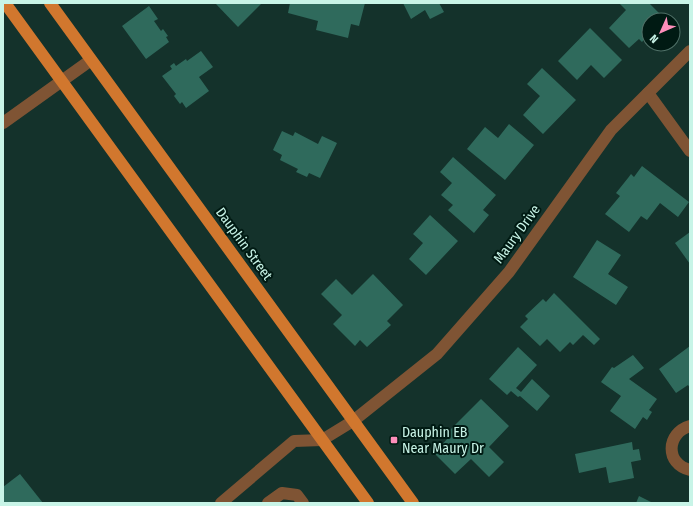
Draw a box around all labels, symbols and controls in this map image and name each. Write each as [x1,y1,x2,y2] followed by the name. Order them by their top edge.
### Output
[641,12,681,52] north arrow
[647,32,661,46] text: N
[490,201,544,267] street label: Maury Drive
[212,204,276,284] street label: Dauphin Street
[402,424,484,457] place label: Dauphin EB Near Maury Dr
[389,435,399,445] marker: Dauphin EB Near Maury Dr

